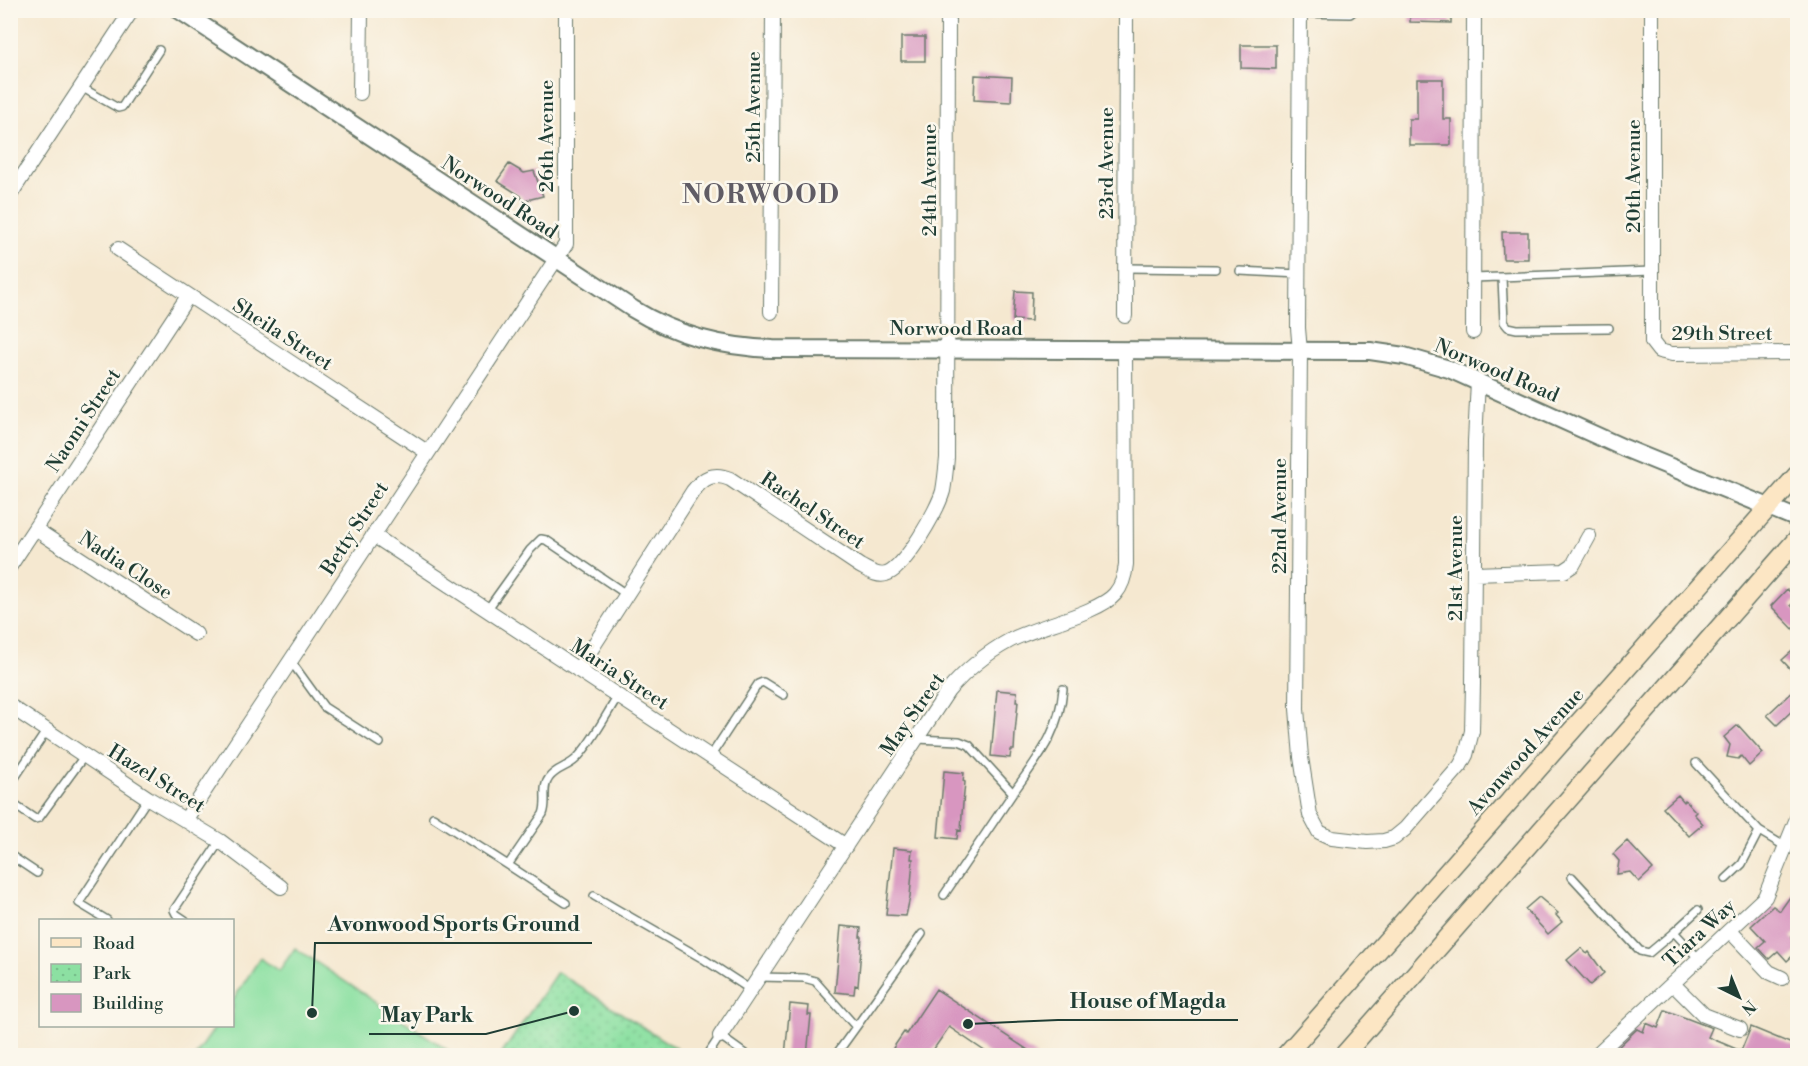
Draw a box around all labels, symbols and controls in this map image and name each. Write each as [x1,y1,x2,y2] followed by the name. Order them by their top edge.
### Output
[742,51,767,163] street label: 25th Avenue
[535,80,560,192] street label: 26th Avenue
[1095,107,1120,219] street label: 23rd Avenue
[1622,119,1647,233] street label: 20th Avenue
[918,124,943,236] street label: 24th Avenue
[437,151,562,245] street label: Norwood Road
[682,179,840,211] district label: NORWOOD
[227,294,337,377] street label: Sheila Street
[889,317,1023,342] street label: Norwood Road
[1671,322,1773,347] street label: 29th Street
[1430,334,1563,409] street label: Norwood Road
[42,364,127,477] street label: Naomi Street
[1268,458,1293,574] street label: 22nd Avenue
[755,467,869,555] street label: Rachel Street
[315,477,395,581] street label: Betty Street
[1444,515,1469,621] street label: 21st Avenue
[74,527,177,606] street label: Nadia Close
[565,634,673,716] street label: Maria Street
[876,668,951,761] street label: May Street
[1462,683,1590,822] street label: Avonwood Avenue
[103,739,210,819] street label: Hazel Street
[1659,894,1742,974] street label: Tiara Way
[315,904,592,943] callout: Avonwood Sports Ground
[327,912,580,938] text: Avonwood Sports Ground
[39,919,234,1027] legend
[93,932,136,955] text: Road
[93,962,132,985] text: Park
[1709,967,1769,1027] north arrow
[1058,981,1238,1020] callout: House of Magda
[1070,989,1227,1015] text: House of Magda
[92,992,164,1015] text: Building
[369,995,486,1034] callout: May Park
[1737,996,1760,1019] text: N
[380,1003,475,1029] text: May Park

